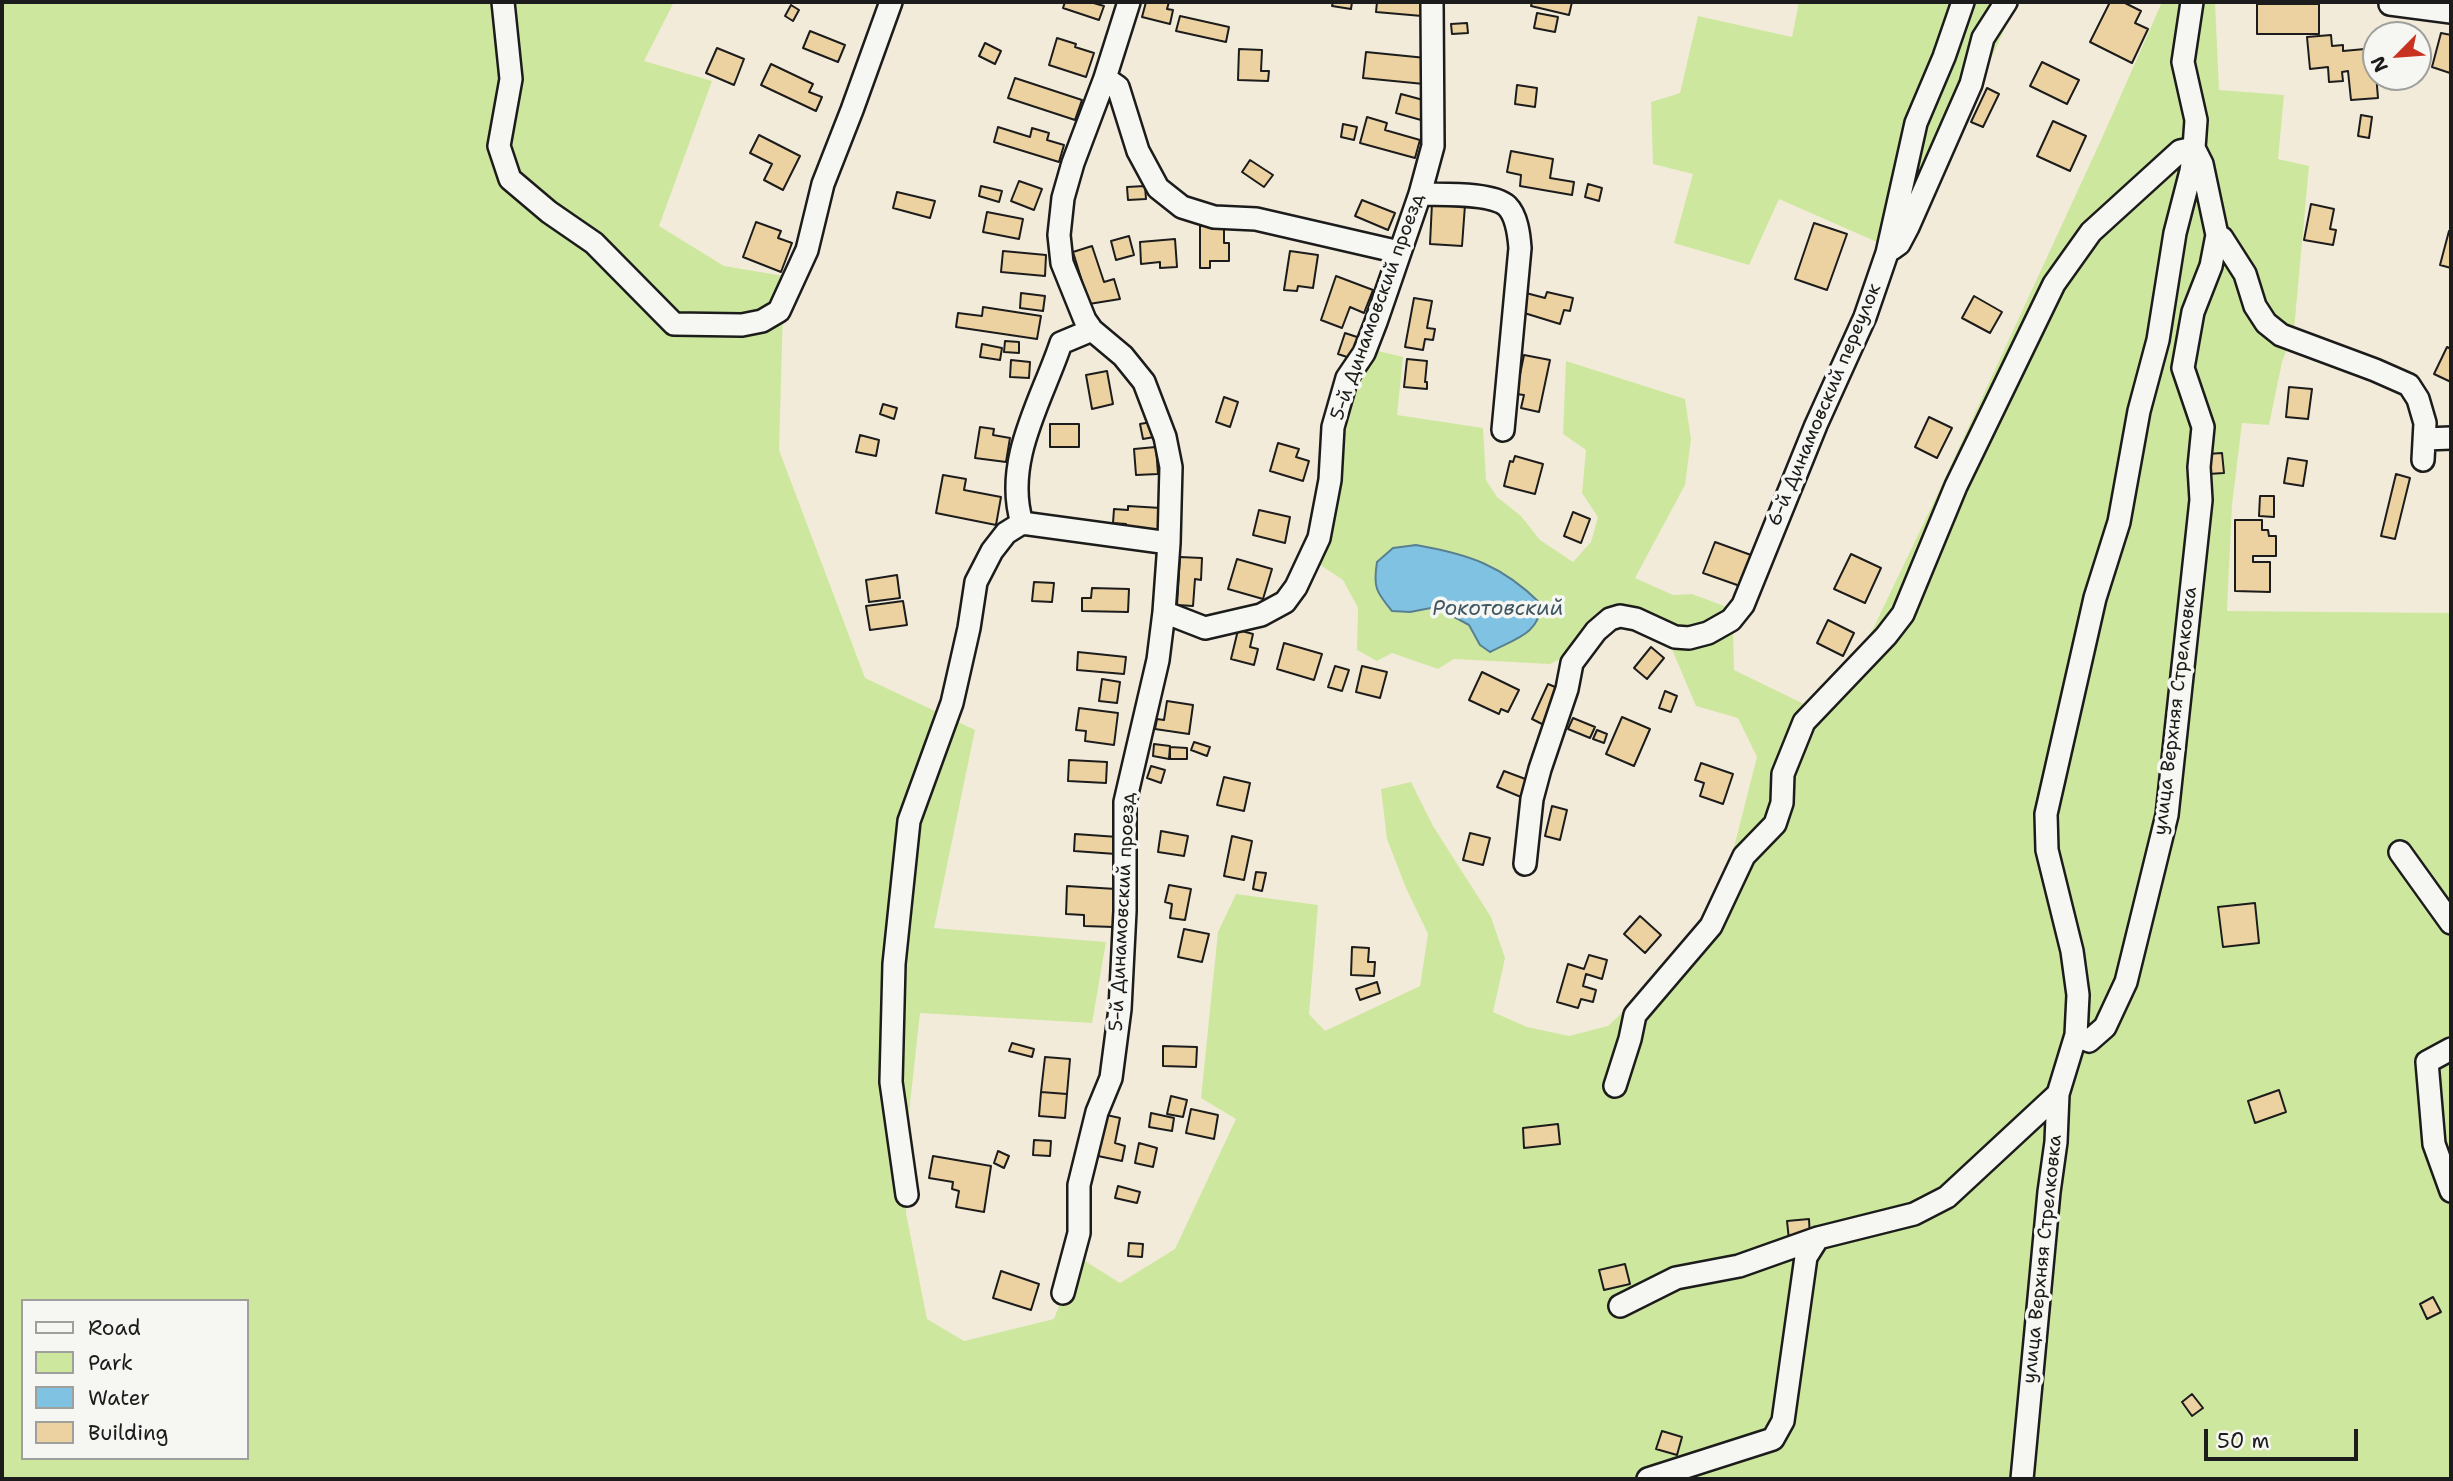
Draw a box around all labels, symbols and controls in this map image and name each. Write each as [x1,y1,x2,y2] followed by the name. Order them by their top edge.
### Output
[2362,21,2432,91] north arrow
[2365,52,2394,76] text: N
[1326,191,1430,423] street label: 5-й Динамовский проезд
[1763,280,1887,530] street label: 6-й Динамовский переулок
[2149,585,2203,837] street label: улица Верхняя Стрелковка
[1433,597,1563,623] water label: Рокотовский
[1105,792,1141,1032] street label: 5-й Динамовский проезд
[2019,1133,2067,1385] street label: улица Верхняя Стрелковка
[21,1299,248,1460] legend
[88,1314,141,1342] text: Road
[88,1349,133,1377] text: Park
[88,1384,150,1412] text: Water
[2208,1414,2362,1458] scale bar
[88,1419,168,1447] text: Building
[2217,1427,2270,1455] text: 50 m

